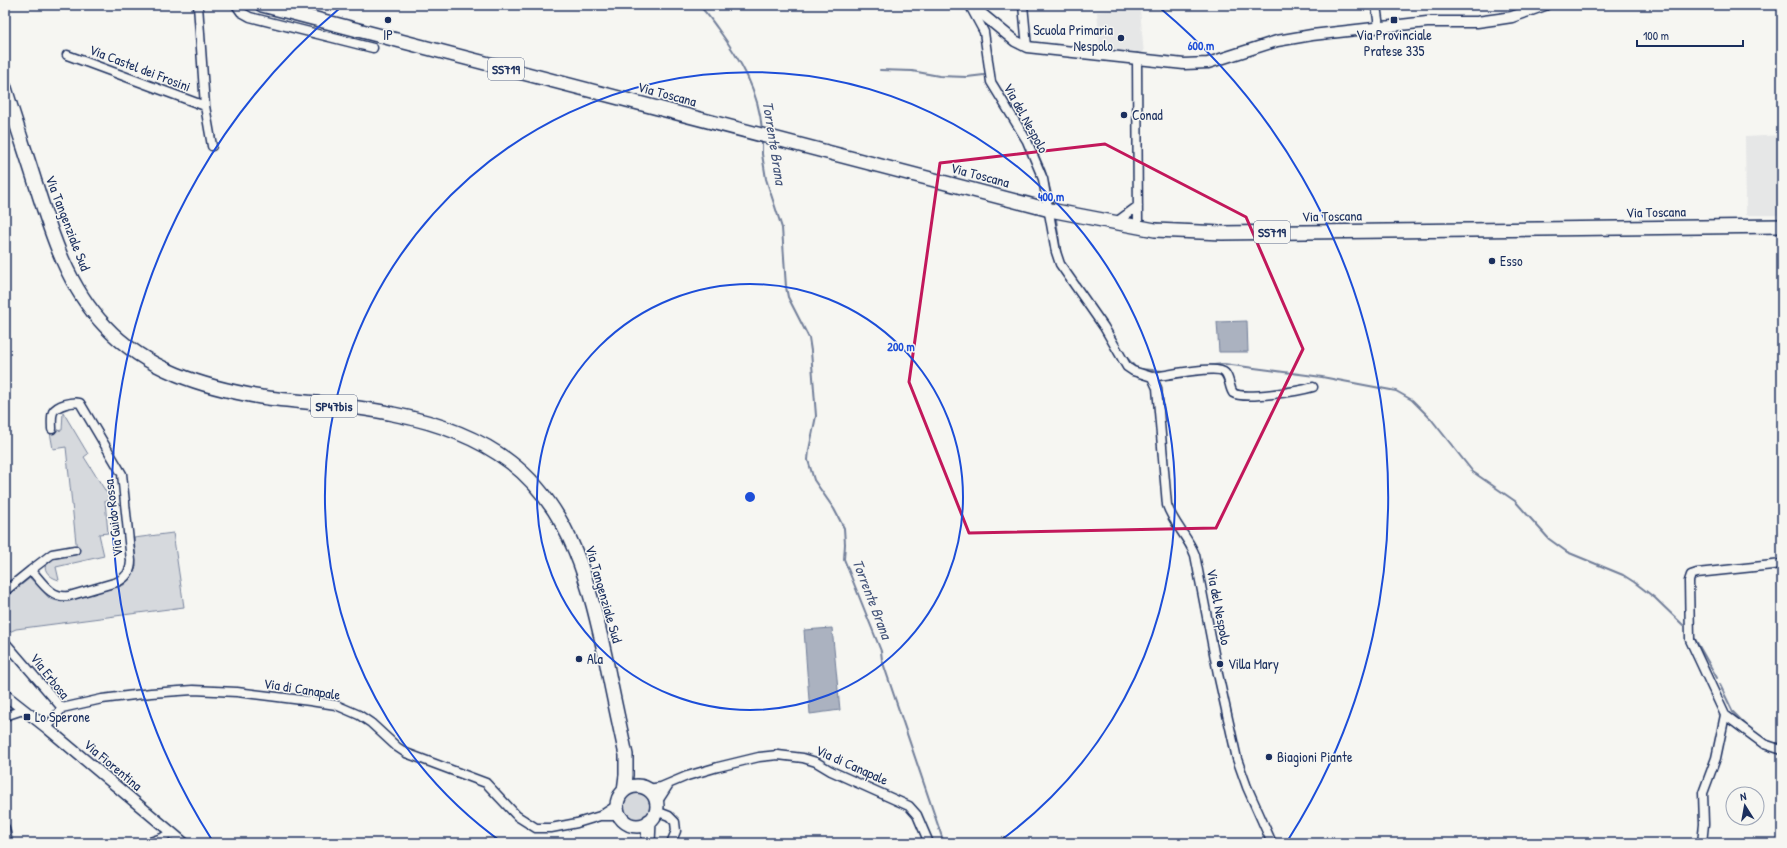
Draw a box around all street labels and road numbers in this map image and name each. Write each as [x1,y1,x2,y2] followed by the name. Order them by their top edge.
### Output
[87,39,194,96] street label: Via Castel dei Frosini
[488,58,524,80] road number: SS719
[636,77,699,111] street label: Via Toscana
[999,79,1054,157] street label: Via del Nespolo
[949,158,1012,192] street label: Via Toscana
[41,172,96,274] street label: Via Tangenziale Sud
[1626,201,1687,222] street label: Via Toscana
[1302,205,1363,226] street label: Via Toscana
[1254,221,1290,243] road number: SS719
[311,395,357,417] road number: SP47bis
[98,478,127,558] street label: Via Guido Rossa
[580,543,628,646] street label: Via Tangenziale Sud
[1202,567,1236,647] street label: Via del Nespolo
[26,649,75,703] street label: Via Erbosa
[262,673,342,705] street label: Via di Canapale
[80,735,147,795] street label: Via Fiorentina
[813,740,892,790] street label: Via di Canapale

